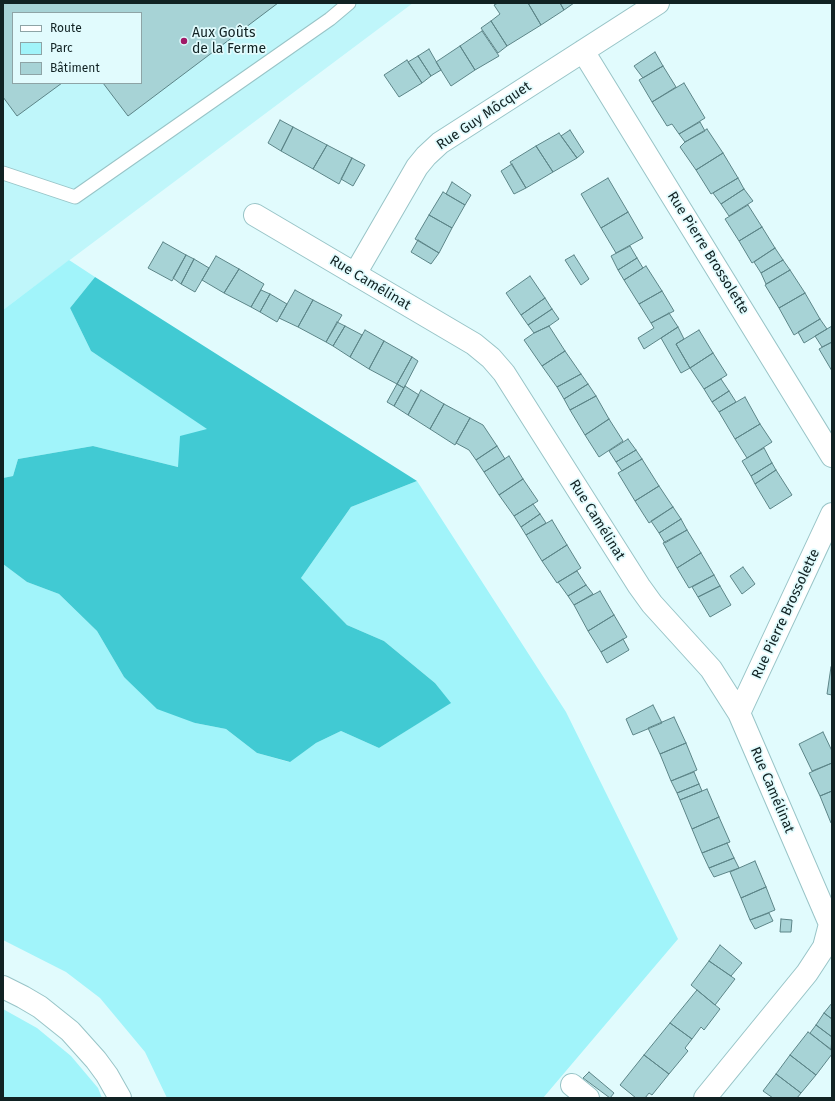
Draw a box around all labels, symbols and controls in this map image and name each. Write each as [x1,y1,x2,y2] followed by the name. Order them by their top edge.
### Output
[12,12,142,84] legend
[50,21,82,35] text: Route
[192,25,266,58] place label: Aux Goûts de la Ferme
[179,36,189,46] marker: Aux Goûts de la Ferme
[50,41,73,55] text: Parc
[50,61,100,75] text: Bâtiment
[434,78,534,154] street label: Rue Guy Môcquet
[663,189,753,317] street label: Rue Pierre Brossolette
[326,252,414,314] street label: Rue Camélinat
[566,477,628,563] street label: Rue Camélinat
[749,546,823,682] street label: Rue Pierre Brossolette
[746,744,798,836] street label: Rue Camélinat

